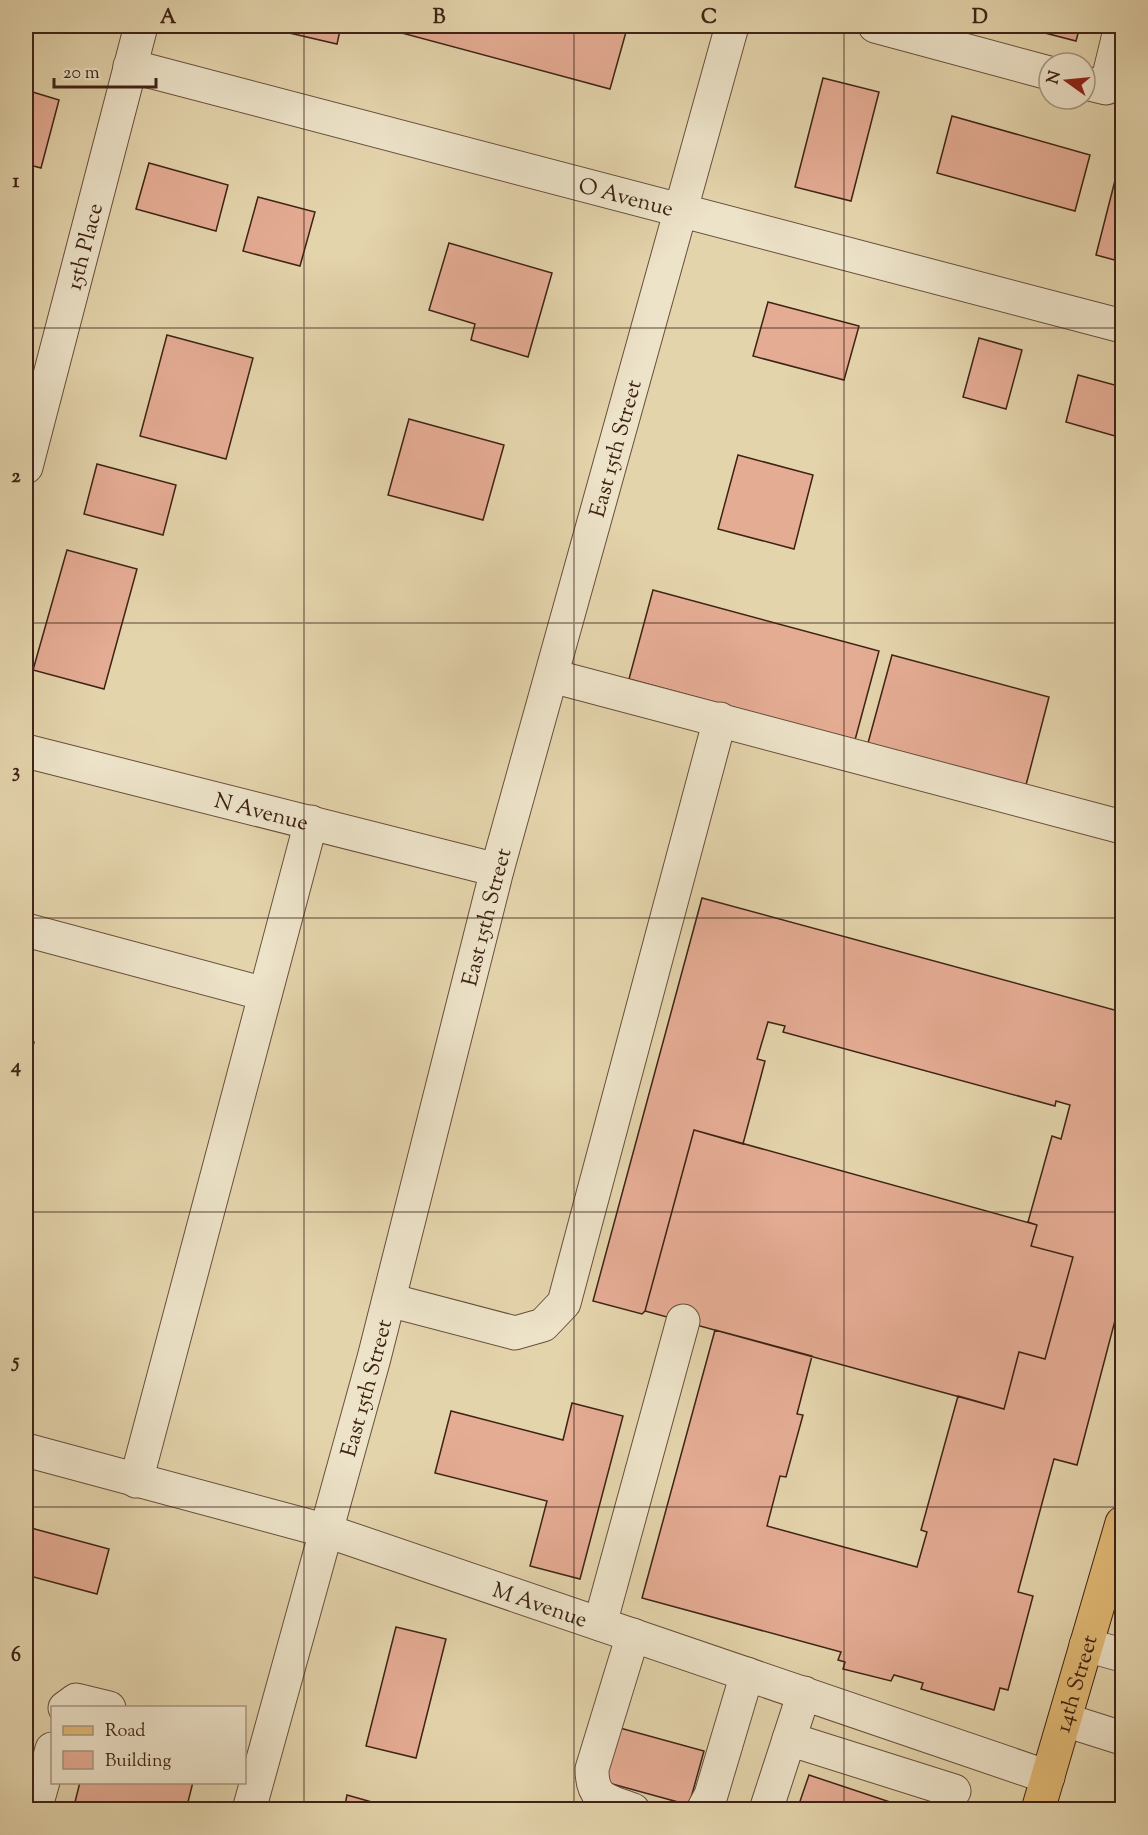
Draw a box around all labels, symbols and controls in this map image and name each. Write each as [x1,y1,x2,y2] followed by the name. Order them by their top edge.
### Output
[160,4,177,33] text: A
[433,4,446,33] text: B
[701,4,717,33] text: C
[972,4,988,33] text: D
[54,51,156,89] scale bar
[1037,51,1097,111] north arrow
[63,61,100,87] text: 20 m
[1042,68,1068,87] text: N
[13,168,20,197] text: 1
[574,171,676,227] street label: O Avenue
[60,200,113,294] street label: 15th Place
[583,376,652,521] street label: East 15th Street
[11,463,21,492] text: 2
[12,758,20,787] text: 3
[210,786,311,841] street label: N Avenue
[455,844,521,990] street label: East 15th Street
[10,1053,21,1082] text: 4
[334,1316,402,1461] street label: East 15th Street
[11,1348,20,1377] text: 5
[487,1576,591,1638] street label: M Avenue
[1049,1631,1108,1737] street label: 14th Street
[11,1642,21,1671] text: 6
[51,1706,246,1784] legend
[105,1719,145,1745] text: Road
[105,1749,171,1775] text: Building

